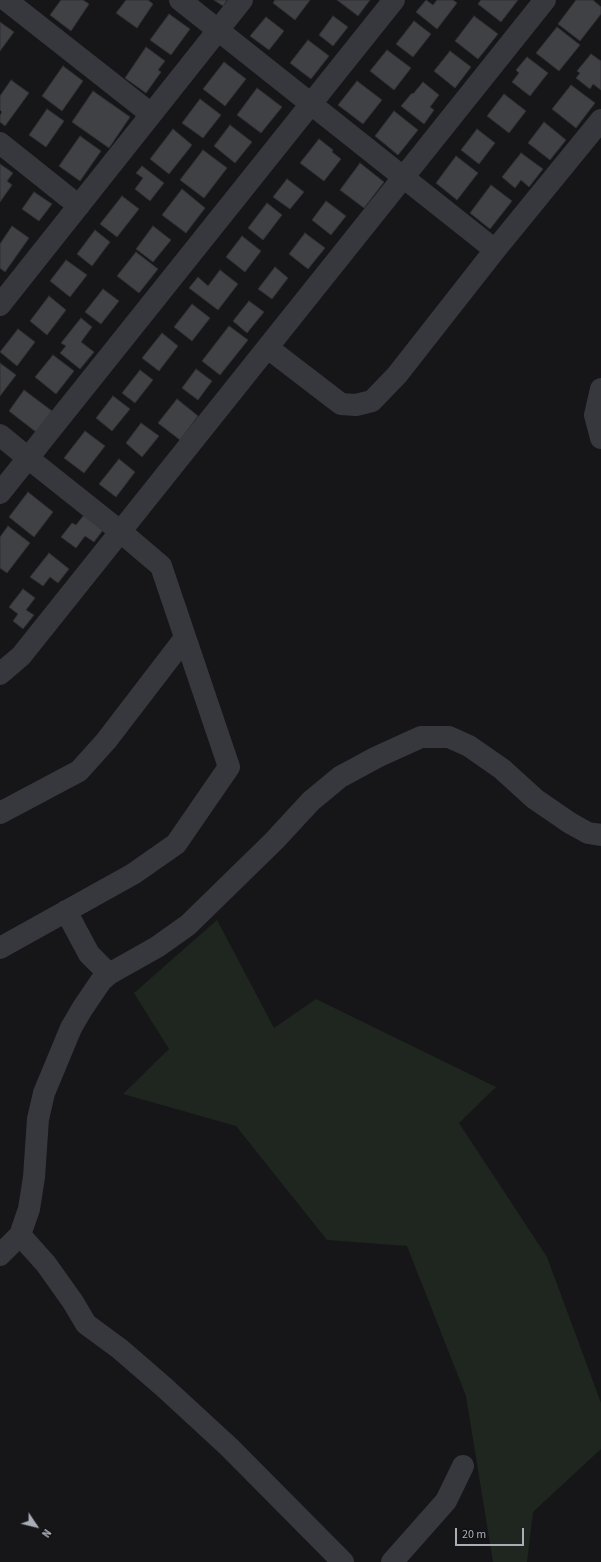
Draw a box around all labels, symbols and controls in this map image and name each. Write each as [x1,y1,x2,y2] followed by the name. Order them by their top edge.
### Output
[16,1506,56,1546] north arrow
[457,1520,526,1546] scale bar
[38,1526,54,1540] text: N
[462,1526,486,1543] text: 20 m

